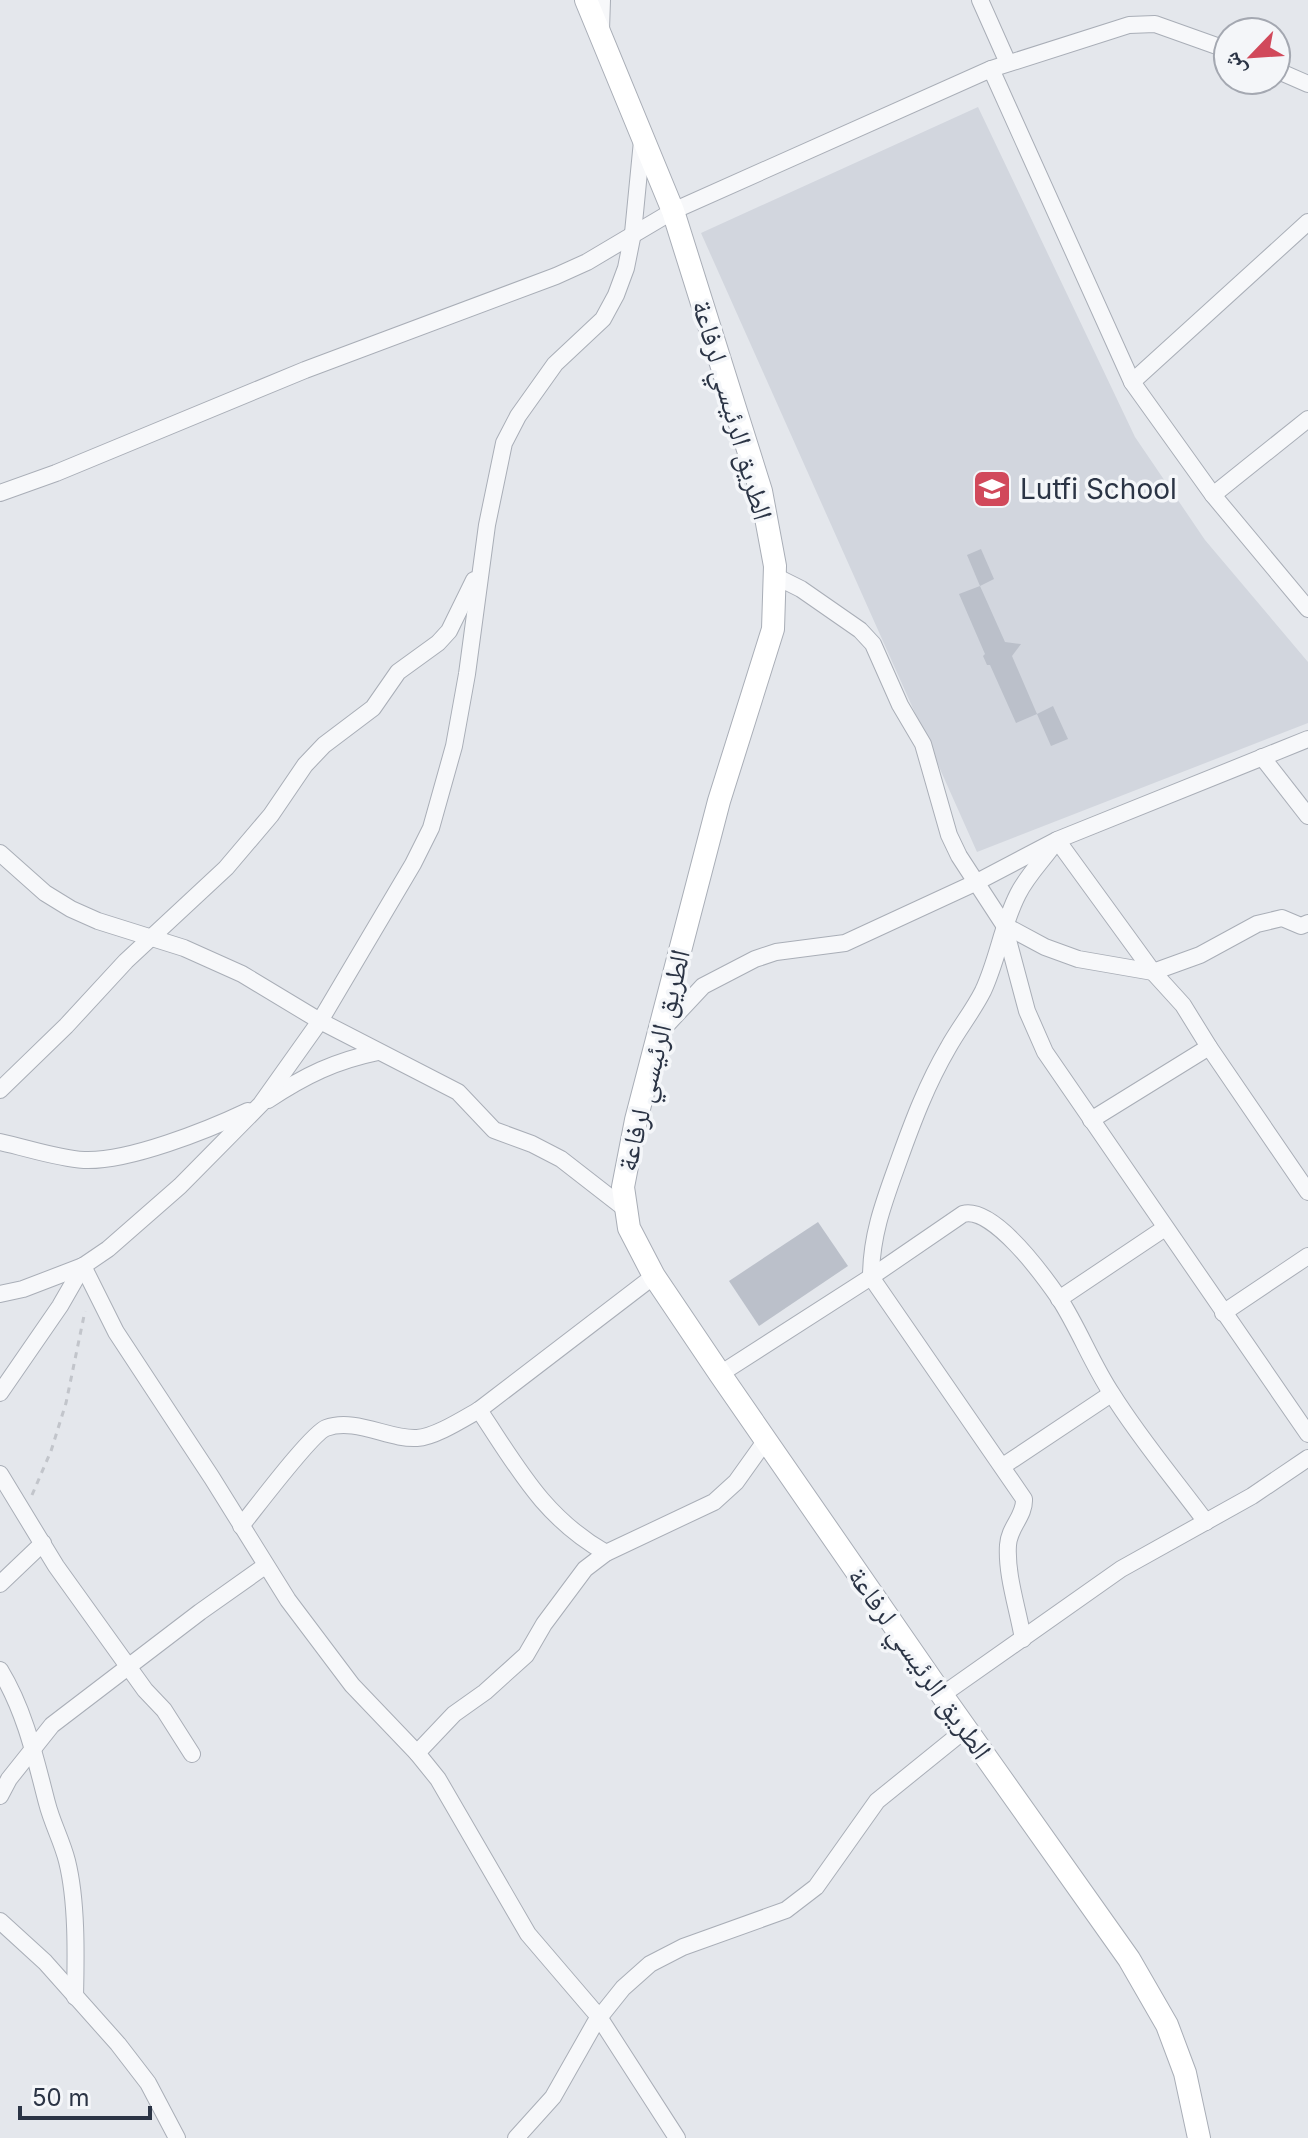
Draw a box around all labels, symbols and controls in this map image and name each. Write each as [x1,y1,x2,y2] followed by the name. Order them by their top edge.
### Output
[1212,16,1292,96] north arrow
[1217,48,1251,81] text: ش
[679,296,781,526] street label: الطريق الرئيسي لرفاعة
[971,468,1013,510] school or university icon: Lutfi School
[1020,472,1177,506] place label: Lutfi School
[609,946,703,1176] street label: الطريق الرئيسي لرفاعة
[836,1560,999,1769] street label: الطريق الرئيسي لرفاعة
[20,2070,150,2120] scale bar
[32,2083,90,2112] text: 50 m

